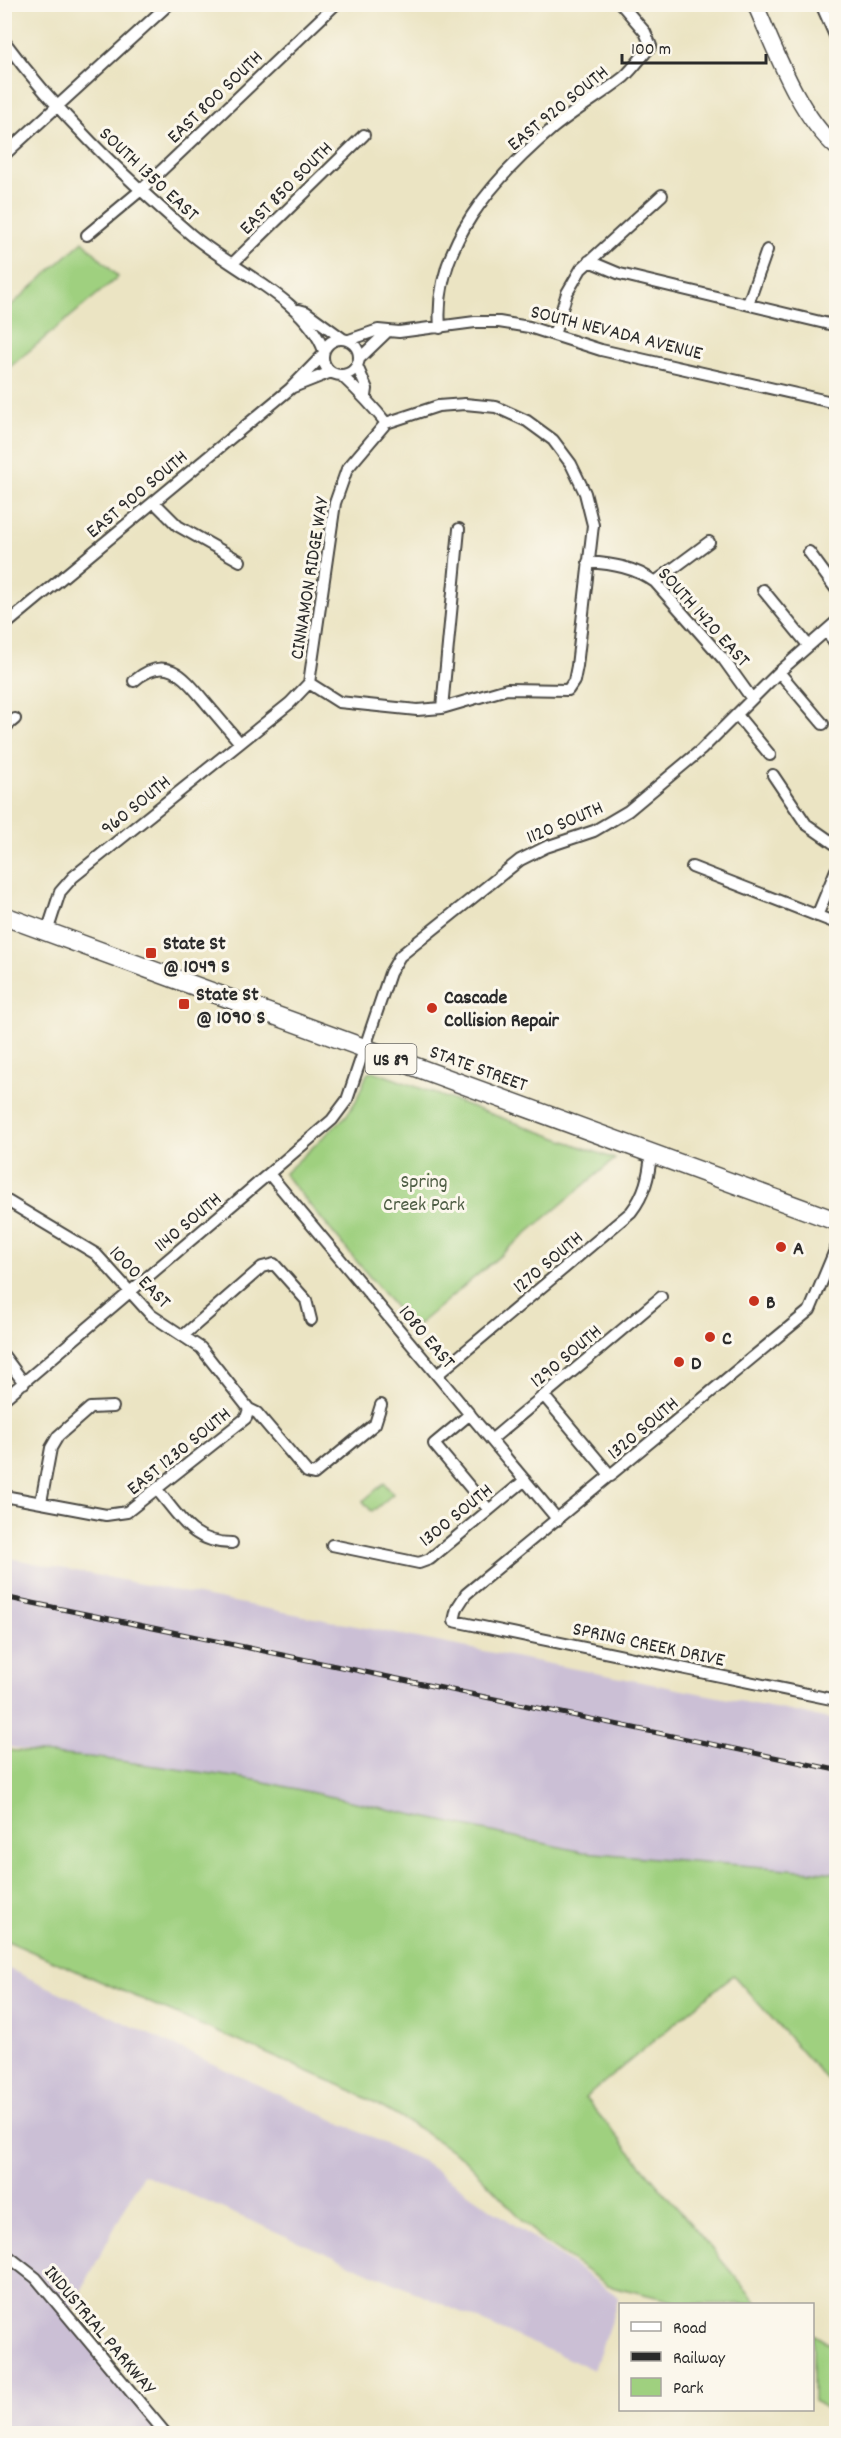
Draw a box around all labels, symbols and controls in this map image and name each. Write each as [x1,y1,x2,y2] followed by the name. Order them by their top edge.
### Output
[622,27,766,65] scale bar
[631,38,671,63] text: 100 m
[162,45,270,151] street label: EAST 800 SOUTH
[502,60,615,159] street label: EAST 920 SOUTH
[92,121,204,229] street label: SOUTH 1350 EAST
[234,136,340,242] street label: EAST 850 SOUTH
[527,299,705,369] street label: SOUTH NEVADA AVENUE
[81,444,195,546] street label: EAST 900 SOUTH
[284,495,338,662] street label: CINNAMON RIDGE WAY
[650,562,755,674] street label: SOUTH 1420 EAST
[96,769,178,843] street label: 960 SOUTH
[522,795,608,853] street label: 1120 SOUTH
[163,931,230,982] place label: State St @ 1049 S
[144,946,158,960] marker: State St @ 1049 S
[196,982,266,1033] place label: State St @ 1090 S
[444,985,560,1036] place label: Cascade Collision Repair
[177,997,191,1011] marker: State St @ 1090 S
[425,1001,439,1015] marker: Cascade Collision Repair
[425,1039,531,1100] street label: STATE STREET
[366,1044,416,1074] road number: US 89
[383,1169,465,1220] park label: Spring Creek Park
[149,1187,229,1260] street label: 1140 SOUTH
[508,1225,590,1301] street label: 1270 SOUTH
[793,1236,804,1264] place label: A
[102,1240,176,1316] street label: 1000 EAST
[774,1240,788,1254] marker: A
[766,1290,775,1318] place label: B
[747,1294,761,1308] marker: B
[391,1300,461,1376] street label: 1080 EAST
[525,1319,609,1396] street label: 1290 SOUTH
[722,1326,732,1354] place label: C
[703,1330,717,1344] marker: C
[691,1351,702,1379] place label: D
[672,1355,686,1369] marker: D
[602,1391,686,1468] street label: 1320 SOUTH
[122,1401,238,1503] street label: EAST 1230 SOUTH
[414,1478,500,1555] street label: 1300 SOUTH
[570,1616,727,1676] street label: SPRING CREEK DRIVE
[36,2260,162,2402] street label: INDUSTRIAL PARKWAY
[619,2303,814,2411] legend
[673,2317,707,2342] text: Road
[673,2347,726,2372] text: Railway
[673,2377,704,2402] text: Park

